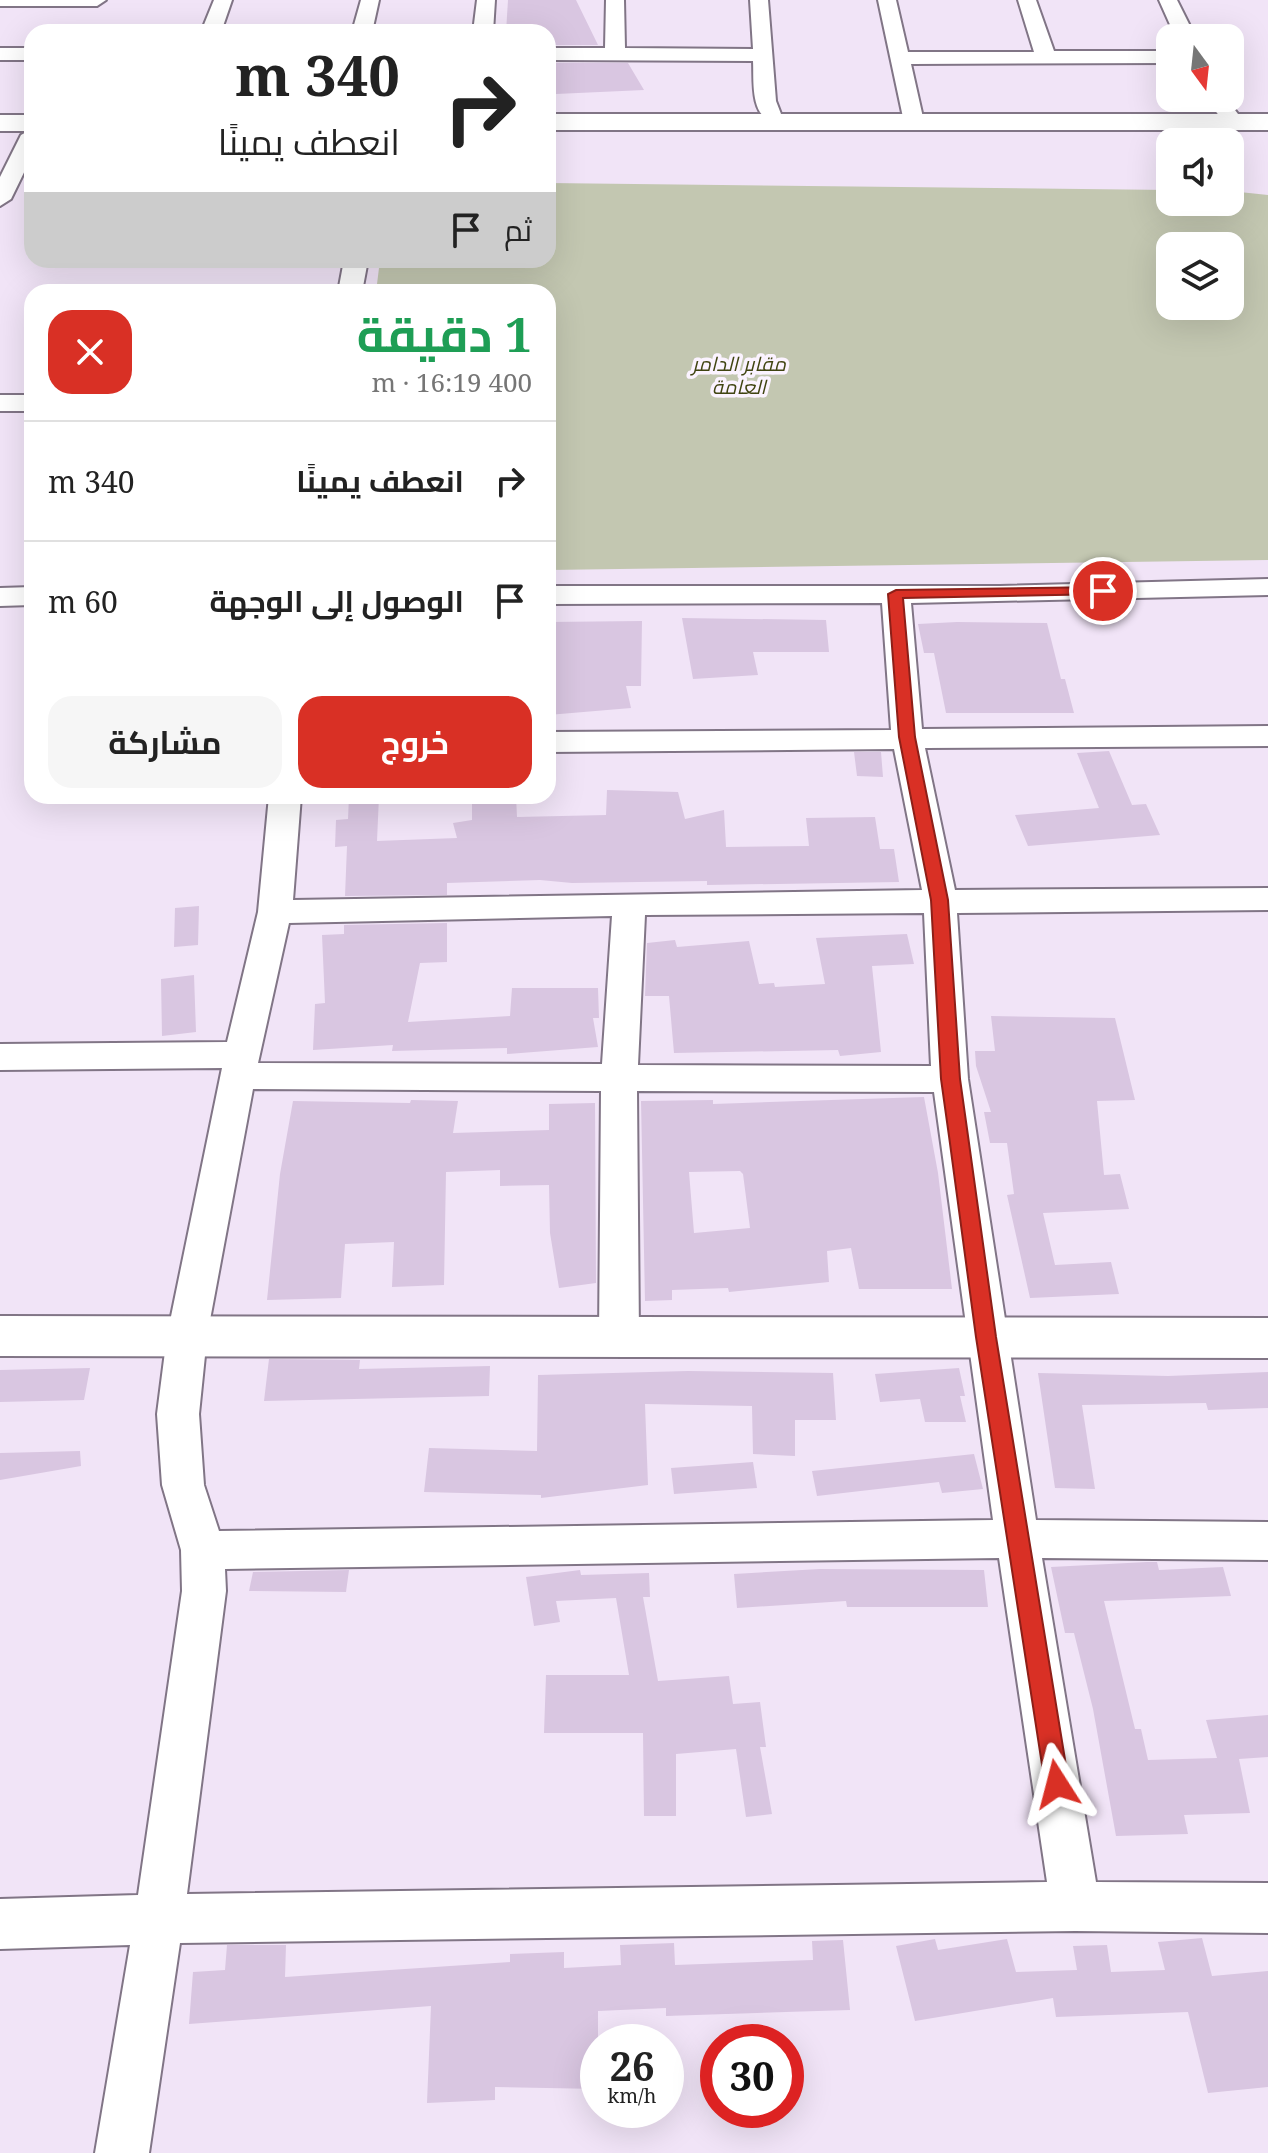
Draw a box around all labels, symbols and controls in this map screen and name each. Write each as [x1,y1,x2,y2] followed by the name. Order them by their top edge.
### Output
[1156,24,1244,112] north arrow
[1156,24,1244,320] map controls
[235,36,400,112] text: 340 m
[428,56,532,160] icon: right
[218,117,400,166] text: انعطف يمينًا
[1156,128,1244,216] button: sound
[444,208,488,252] icon: arrive
[504,209,532,250] text: ثم
[1156,232,1244,320] button: layers
[357,301,532,366] text: 1 دقيقة
[48,310,132,394] button: close
[689,350,787,400] park label: مقابر الدامر العامة
[371,364,532,400] text: 400 m · 16:19
[488,459,532,503] icon: right
[296,460,464,501] text: انعطف يمينًا
[48,461,134,502] text: 340 m
[1069,557,1137,625] pin
[1081,569,1125,613] icon: arrive
[488,579,532,623] icon: arrive
[209,580,464,621] text: الوصول إلى الوجهة
[48,581,118,622] text: 60 m
[48,696,282,788] button: مشاركة
[298,696,532,788] button: خروج
[1015,1742,1099,1826] position arrow
[700,2024,804,2128] speed limit sign: 30
[609,2038,655,2093] text: 26
[607,2082,657,2109] text: km/h

